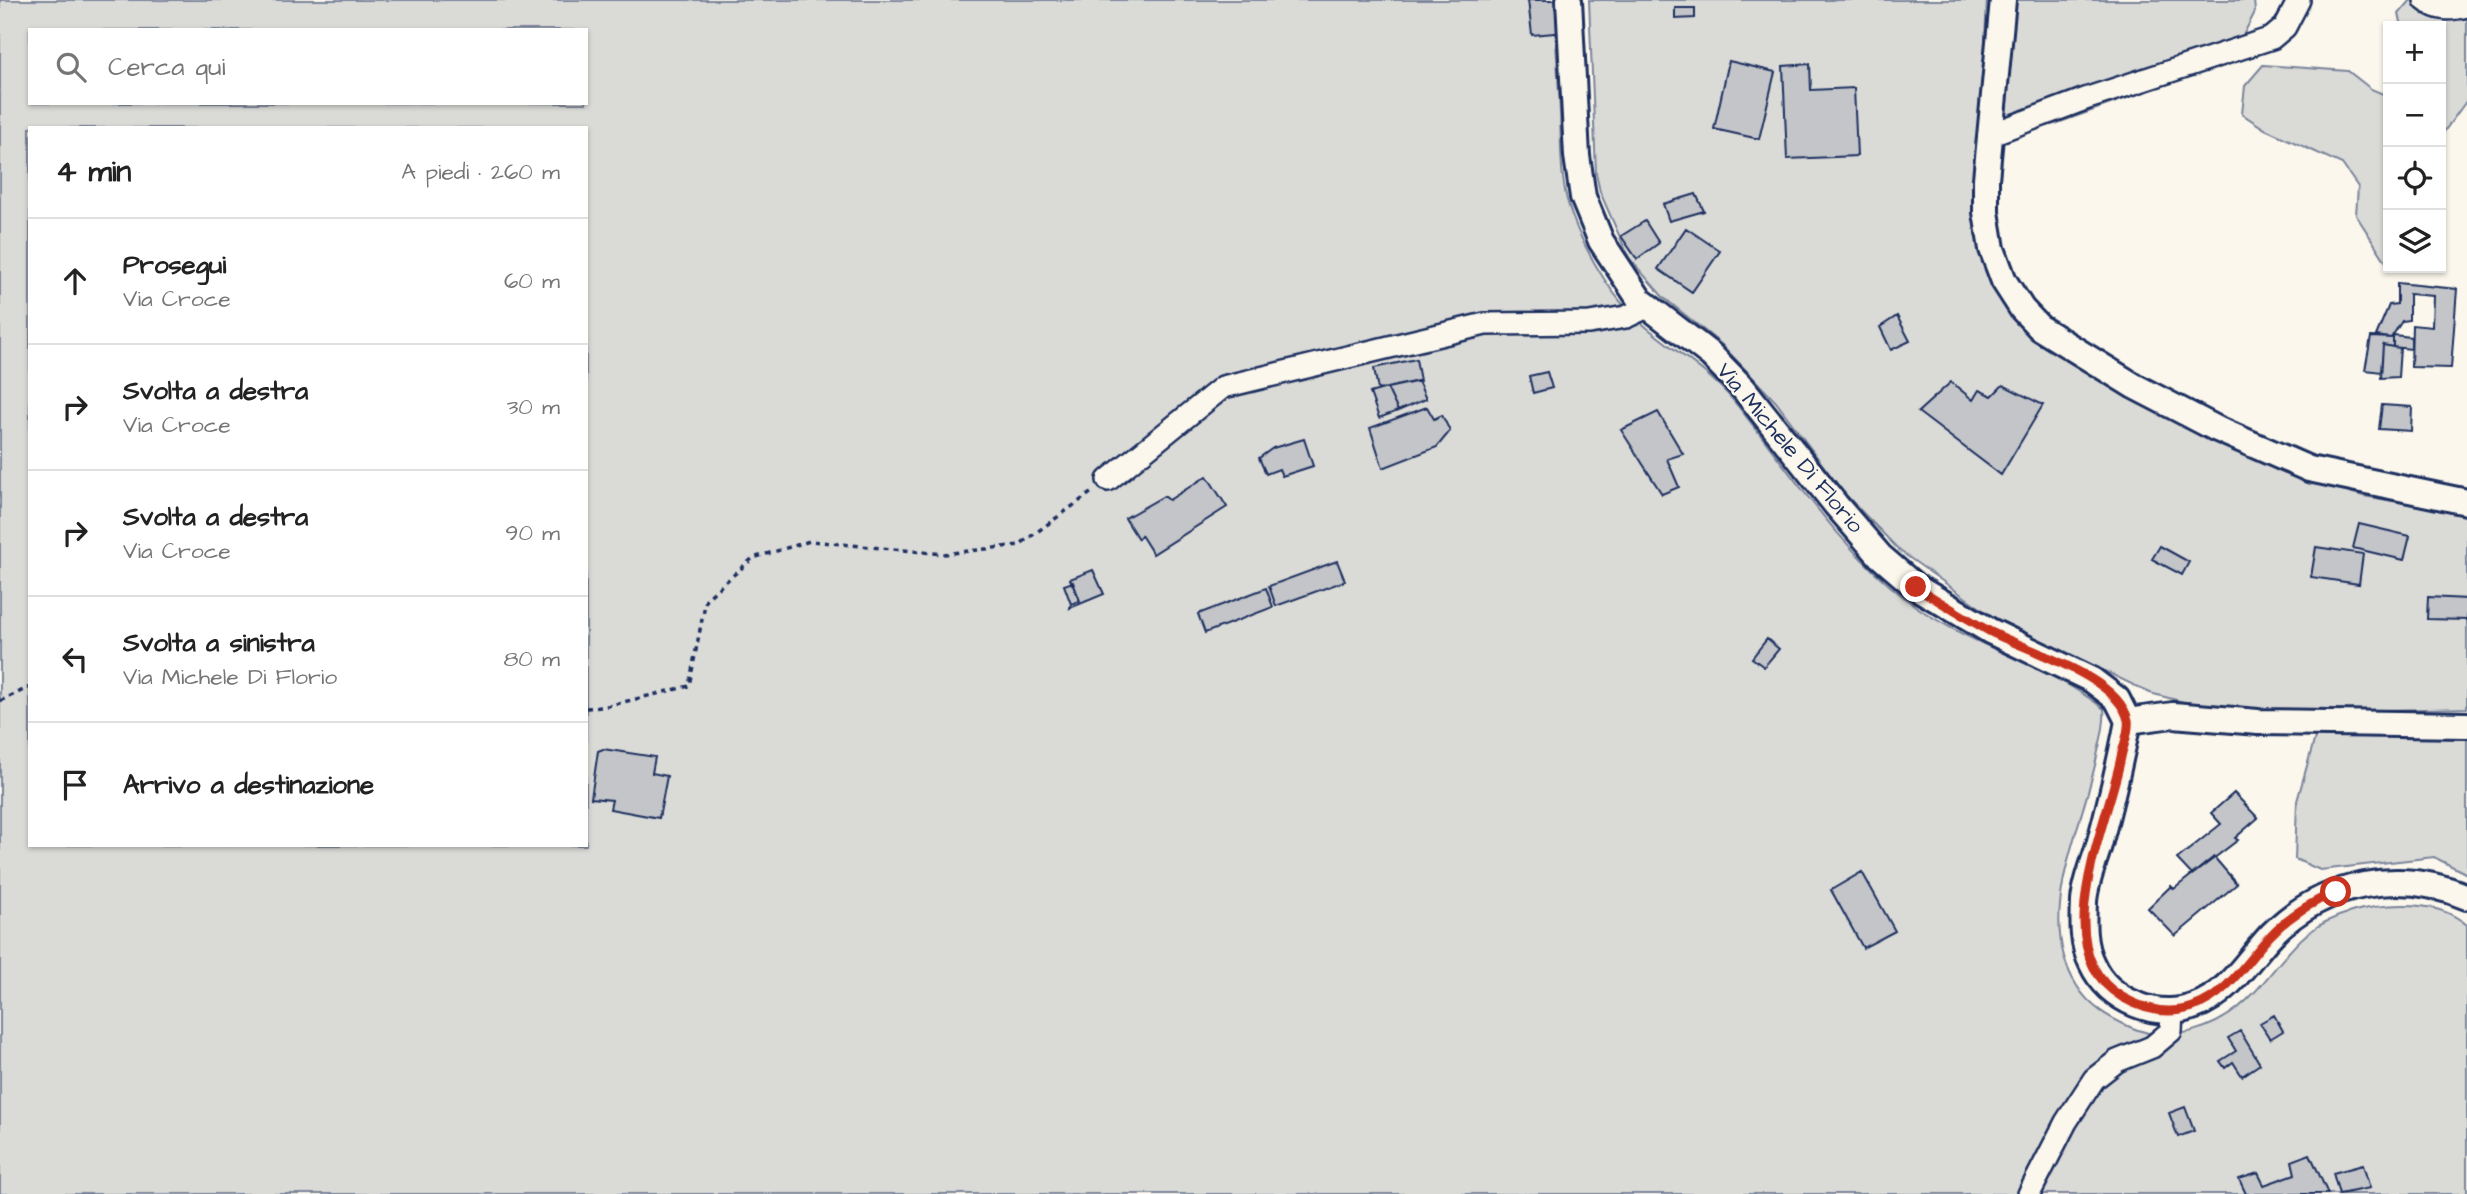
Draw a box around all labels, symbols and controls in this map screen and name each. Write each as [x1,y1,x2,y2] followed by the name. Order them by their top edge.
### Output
[2383,21,2446,273] map controls
[2383,21,2446,84] button: +
[28,28,588,105] search box
[52,48,90,86] icon: search
[108,49,225,85] text: Cerca qui
[2383,84,2446,147] button: −
[2383,147,2446,210] button: locate
[56,151,131,193] text: 4 min
[401,156,560,188] text: A piedi · 260 m
[2383,210,2446,273] button: layers
[123,247,226,283] text: Prosegui
[56,262,94,300] icon: ahead
[504,265,560,297] text: 60 m
[123,283,231,315] text: Via Croce
[1709,356,1871,540] street label: Via Michele Di Florio
[123,373,308,409] text: Svolta a destra
[56,388,94,426] icon: right
[507,391,560,423] text: 30 m
[123,409,231,441] text: Via Croce
[123,499,308,535] text: Svolta a destra
[56,514,94,552] icon: right
[505,517,560,549] text: 90 m
[123,535,231,567] text: Via Croce
[1900,571,1931,602] route end
[123,625,315,661] text: Svolta a sinistra
[56,640,94,678] icon: left
[503,643,560,675] text: 80 m
[123,661,337,693] text: Via Michele Di Florio
[56,766,94,804] icon: arrive
[123,767,374,803] text: Arrivo a destinazione
[2320,876,2351,907] route start

